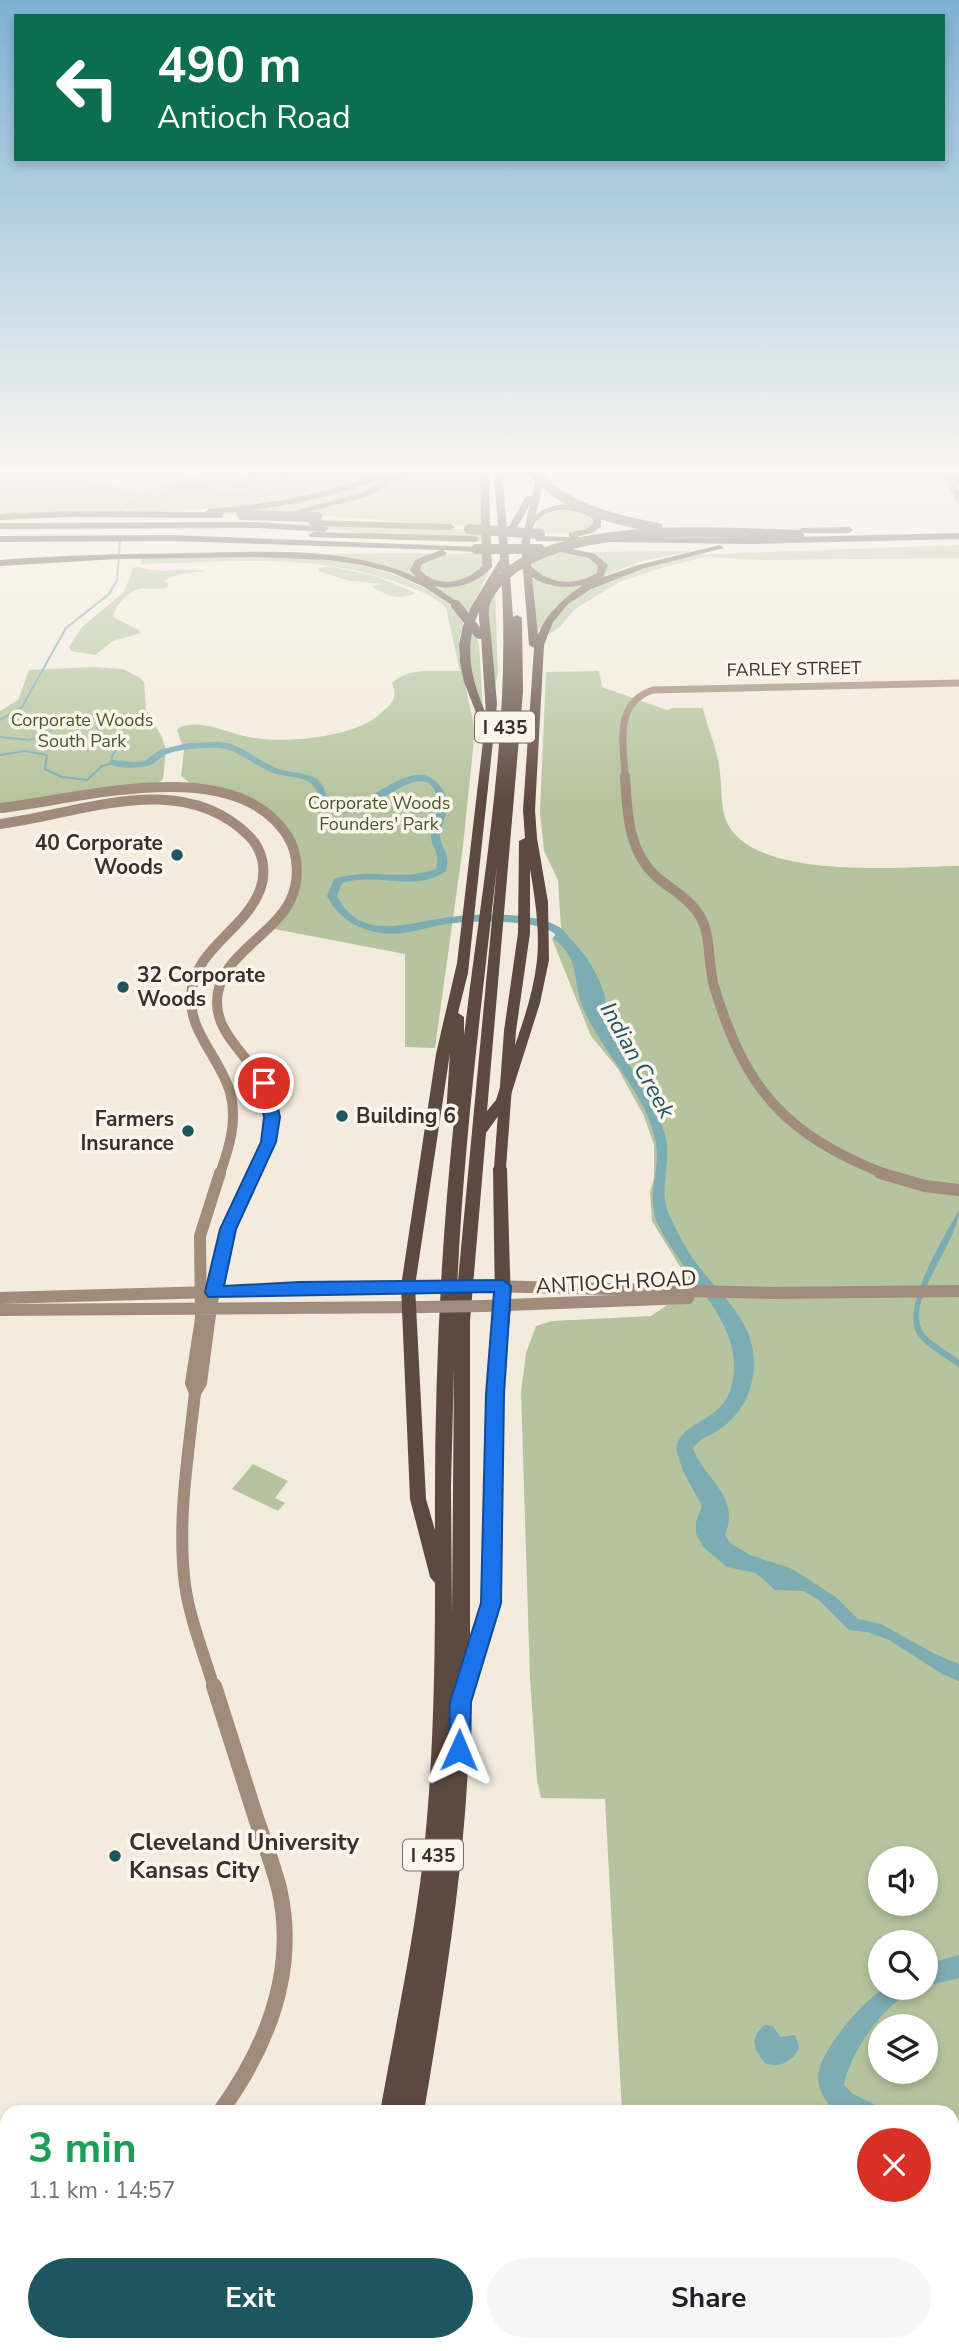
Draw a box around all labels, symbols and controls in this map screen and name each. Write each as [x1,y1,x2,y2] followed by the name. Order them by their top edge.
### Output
[157,32,301,99] text: 490 m
[42,42,133,133] icon: left
[157,96,351,139] text: Antioch Road
[726,656,862,682] street label: FARLEY STREET
[11,708,153,753] park label: Corporate Woods South Park
[475,712,535,742] road number: I 435
[308,791,450,836] park label: Corporate Woods Founders' Park
[35,829,163,881] place label: 40 Corporate Woods
[169,847,185,863] marker: 40 Corporate Woods
[137,961,265,1013] place label: 32 Corporate Woods
[115,979,131,995] marker: 32 Corporate Woods
[593,997,682,1124] water label: Indian Creek
[234,1053,294,1113] pin
[245,1064,283,1102] icon: arrive
[356,1102,456,1130] place label: Building 6
[80,1105,174,1157] place label: Farmers Insurance
[334,1108,350,1124] marker: Building 6
[180,1123,196,1139] marker: Farmers Insurance
[535,1264,697,1300] street label: ANTIOCH ROAD
[422,1713,496,1787] position arrow
[129,1826,360,1886] place label: Cleveland University Kansas City
[403,1840,463,1870] road number: I 435
[868,1846,938,2084] map controls
[868,1846,938,1916] button: sound
[107,1848,123,1864] marker: Cleveland University Kansas City
[868,1930,938,2000] button: search
[868,2014,938,2084] button: layers
[28,2120,137,2177] text: 3 min
[857,2128,931,2202] button: close
[28,2175,175,2206] text: 1.1 km · 14:57
[28,2258,473,2338] button: Exit
[487,2258,931,2338] button: Share

